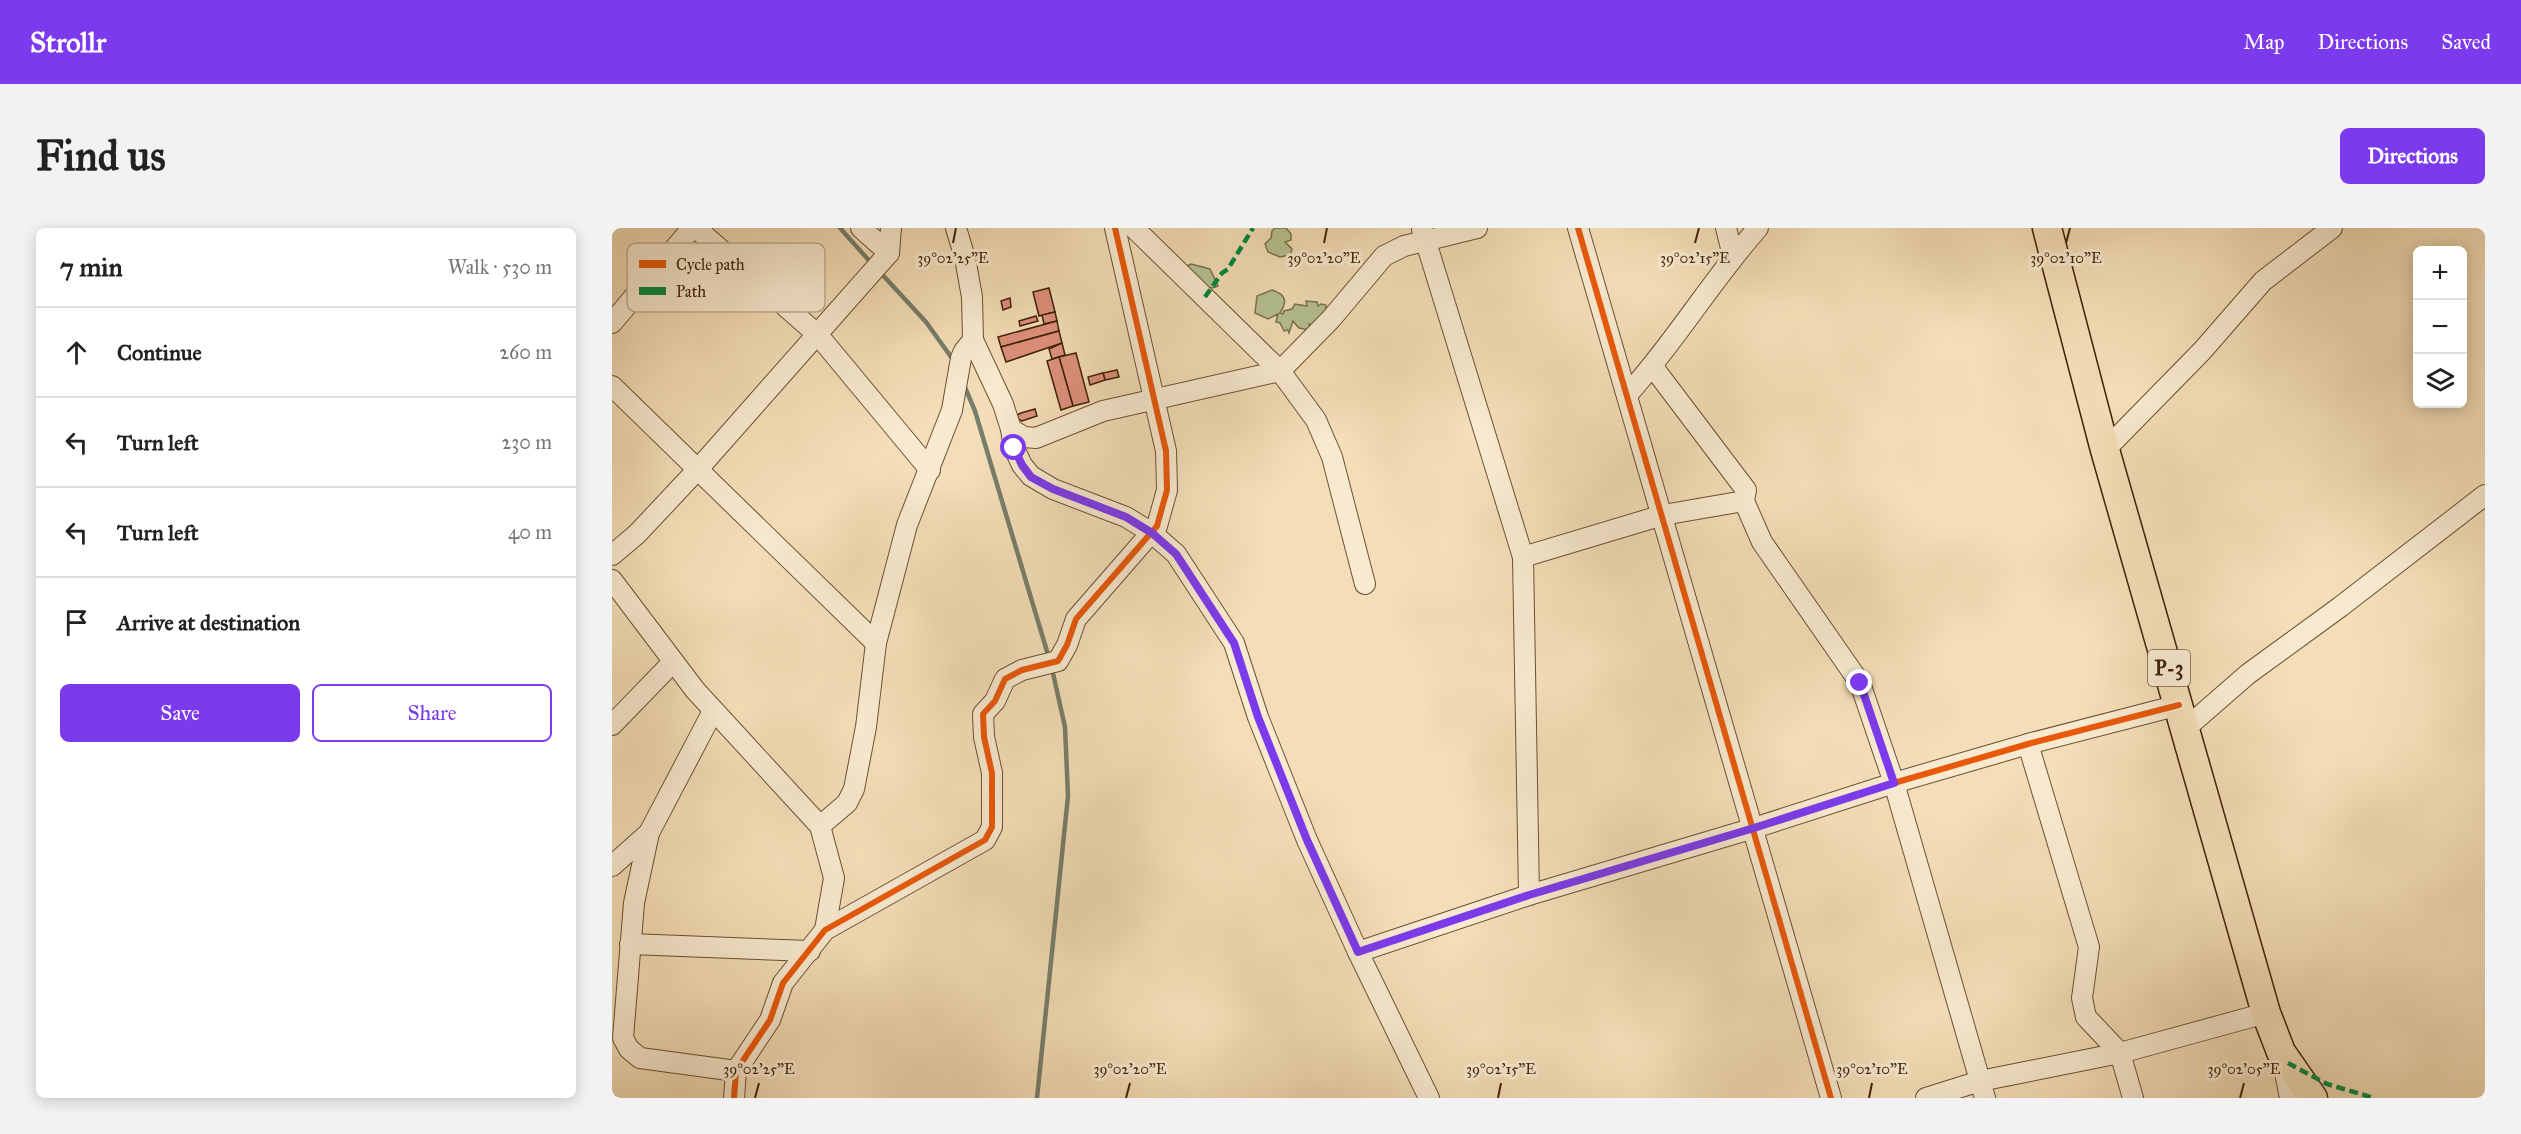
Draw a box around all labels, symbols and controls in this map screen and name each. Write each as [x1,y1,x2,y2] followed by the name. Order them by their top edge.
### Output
[30,25,106,60] text: Strollr
[2244,29,2285,55] text: Map
[2318,29,2408,55] text: Directions
[2441,29,2491,55] text: Saved
[2340,128,2485,184] button: Directions
[36,130,166,182] text: Find us
[627,243,825,312] legend
[2413,246,2467,408] map controls
[2413,246,2467,300] button: +
[917,249,989,267] text: 39°02'25"E
[1287,249,1361,267] text: 39°02'20"E
[1660,249,1730,267] text: 39°02'15"E
[2030,249,2102,267] text: 39°02'10"E
[60,251,123,283] text: 7 min
[448,255,552,279] text: Walk · 530 m
[676,255,745,274] text: Cycle path
[676,282,706,301] text: Path
[2413,300,2467,354] button: −
[60,336,93,369] icon: ahead
[117,339,202,366] text: Continue
[499,340,552,364] text: 260 m
[2413,354,2467,408] button: layers
[60,426,93,459] icon: left
[117,429,199,456] text: Turn left
[501,430,552,454] text: 230 m
[1000,434,1026,460] route start
[60,516,93,549] icon: left
[117,519,199,546] text: Turn left
[508,520,552,544] text: 40 m
[60,606,93,639] icon: arrive
[117,609,300,636] text: Arrive at destination
[2148,650,2190,686] road number: P-3
[1846,669,1872,695] route end
[60,684,300,742] button: Save
[312,684,552,742] button: Share
[723,1060,795,1078] text: 39°02'25"E
[1093,1060,1167,1078] text: 39°02'20"E
[1466,1060,1536,1078] text: 39°02'15"E
[1836,1060,1908,1078] text: 39°02'10"E
[2208,1060,2281,1078] text: 39°02'05"E

